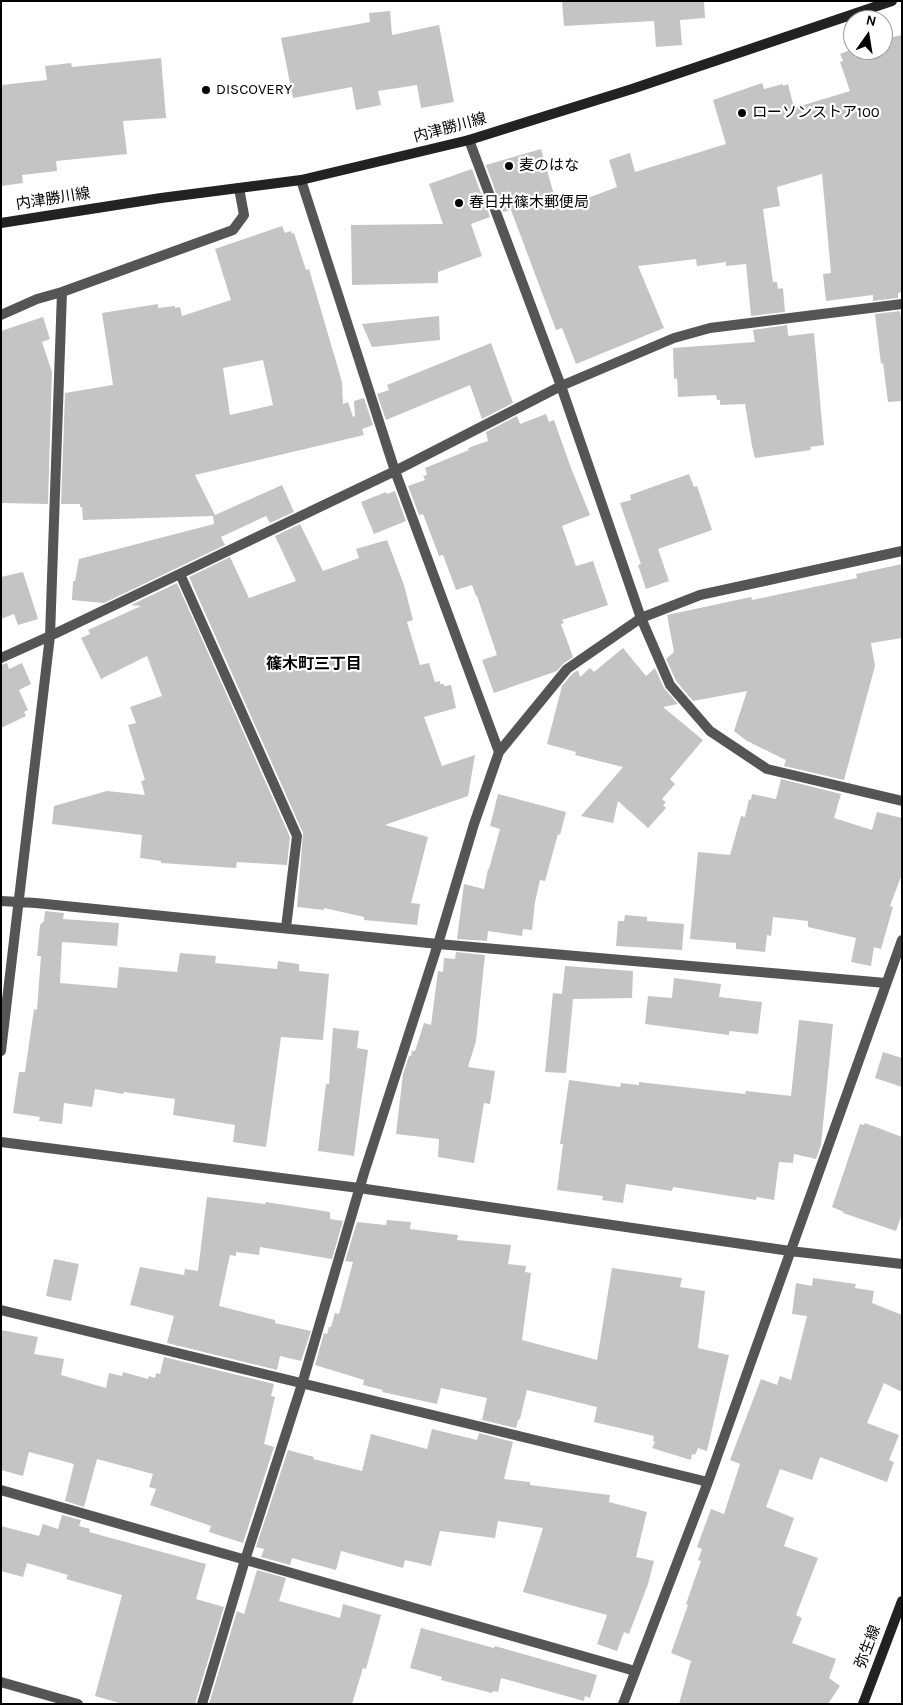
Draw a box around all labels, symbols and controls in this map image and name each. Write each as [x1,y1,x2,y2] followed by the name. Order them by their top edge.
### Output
[843,10,893,60] north arrow
[864,11,878,30] text: N
[216,81,292,99] place label: DISCOVERY
[200,84,212,96] marker: DISCOVERY
[752,104,880,122] place label: ローソンストア100
[736,107,748,119] marker: ローソンストア100
[411,110,489,146] street label: 内津勝川線
[519,157,579,175] place label: 麦のはな
[503,160,515,172] marker: 麦のはな
[15,184,91,214] street label: 内津勝川線
[469,194,589,212] place label: 春日井篠木郵便局
[453,197,465,209] marker: 春日井篠木郵便局
[266,654,362,674] district label: 篠木町三丁目
[852,1623,884,1671] street label: 弥生線

